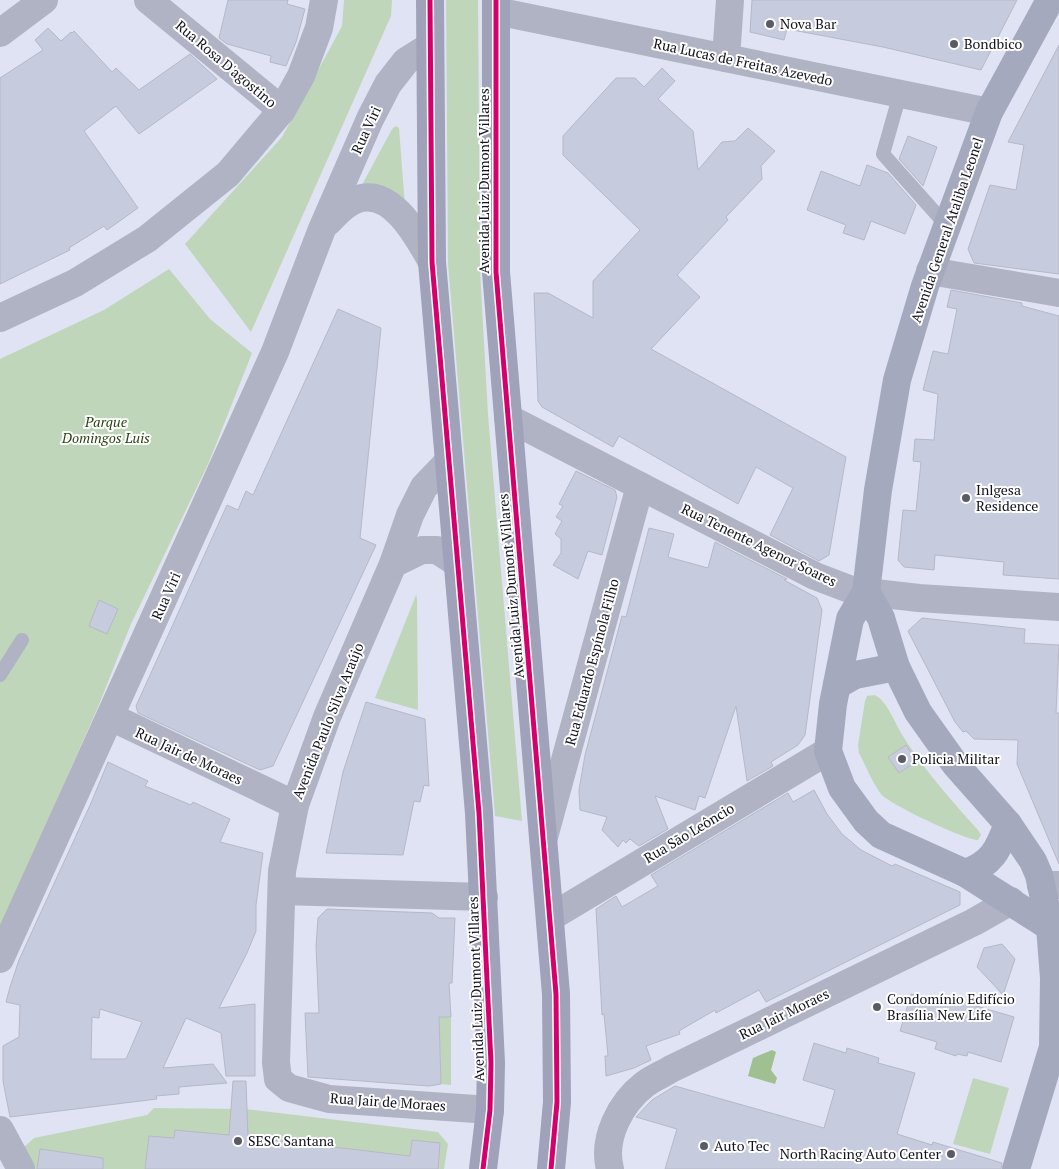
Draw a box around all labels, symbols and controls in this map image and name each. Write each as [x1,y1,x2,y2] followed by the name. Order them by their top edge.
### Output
[780,14,837,33] place label: Nova Bar
[172,16,281,112] street label: Rua Rosa D'agostino
[764,18,776,30] marker: Nova Bar
[652,33,835,90] street label: Rua Lucas de Freitas Azevedo
[964,34,1023,53] place label: Bondbico
[948,38,960,50] marker: Bondbico
[474,88,493,274] street label: Avenida Luiz Dumont Villares
[346,103,385,157] street label: Rua Viri
[906,135,987,325] street label: Avenida General Ataliba Leonel
[61,412,150,447] park label: Parque Domingos Luis
[976,480,1038,515] place label: Inlgesa Residence
[960,492,972,504] marker: Inlgesa Residence
[493,493,528,679] street label: Avenida Luiz Dumont Villares
[678,499,840,590] street label: Rua Tenente Agenor Soares
[147,569,184,623] street label: Rua Viri
[560,576,623,747] street label: Rua Eduardo Espínola Filho
[287,640,368,802] street label: Avenida Paulo Silva Araújo
[133,722,246,789] street label: Rua Jair de Moraes
[912,749,1000,768] place label: Policia Militar
[896,753,908,765] marker: Policia Militar
[640,798,738,867] street label: Rua São Leôncio
[463,896,488,1082] street label: Avenida Luiz Dumont Villares
[736,984,832,1044] street label: Rua Jair Moraes
[887,989,1015,1024] place label: Condomínio Edifício Brasília New Life
[871,1001,883,1013] marker: Condomínio Edifício Brasília New Life
[330,1088,447,1115] street label: Rua Jair de Moraes
[248,1131,334,1150] place label: SESC Santana
[232,1135,244,1147] marker: SESC Santana
[714,1136,769,1155] place label: Auto Tec
[698,1140,710,1152] marker: Auto Tec
[780,1144,942,1163] place label: North Racing Auto Center
[945,1148,957,1160] marker: North Racing Auto Center

